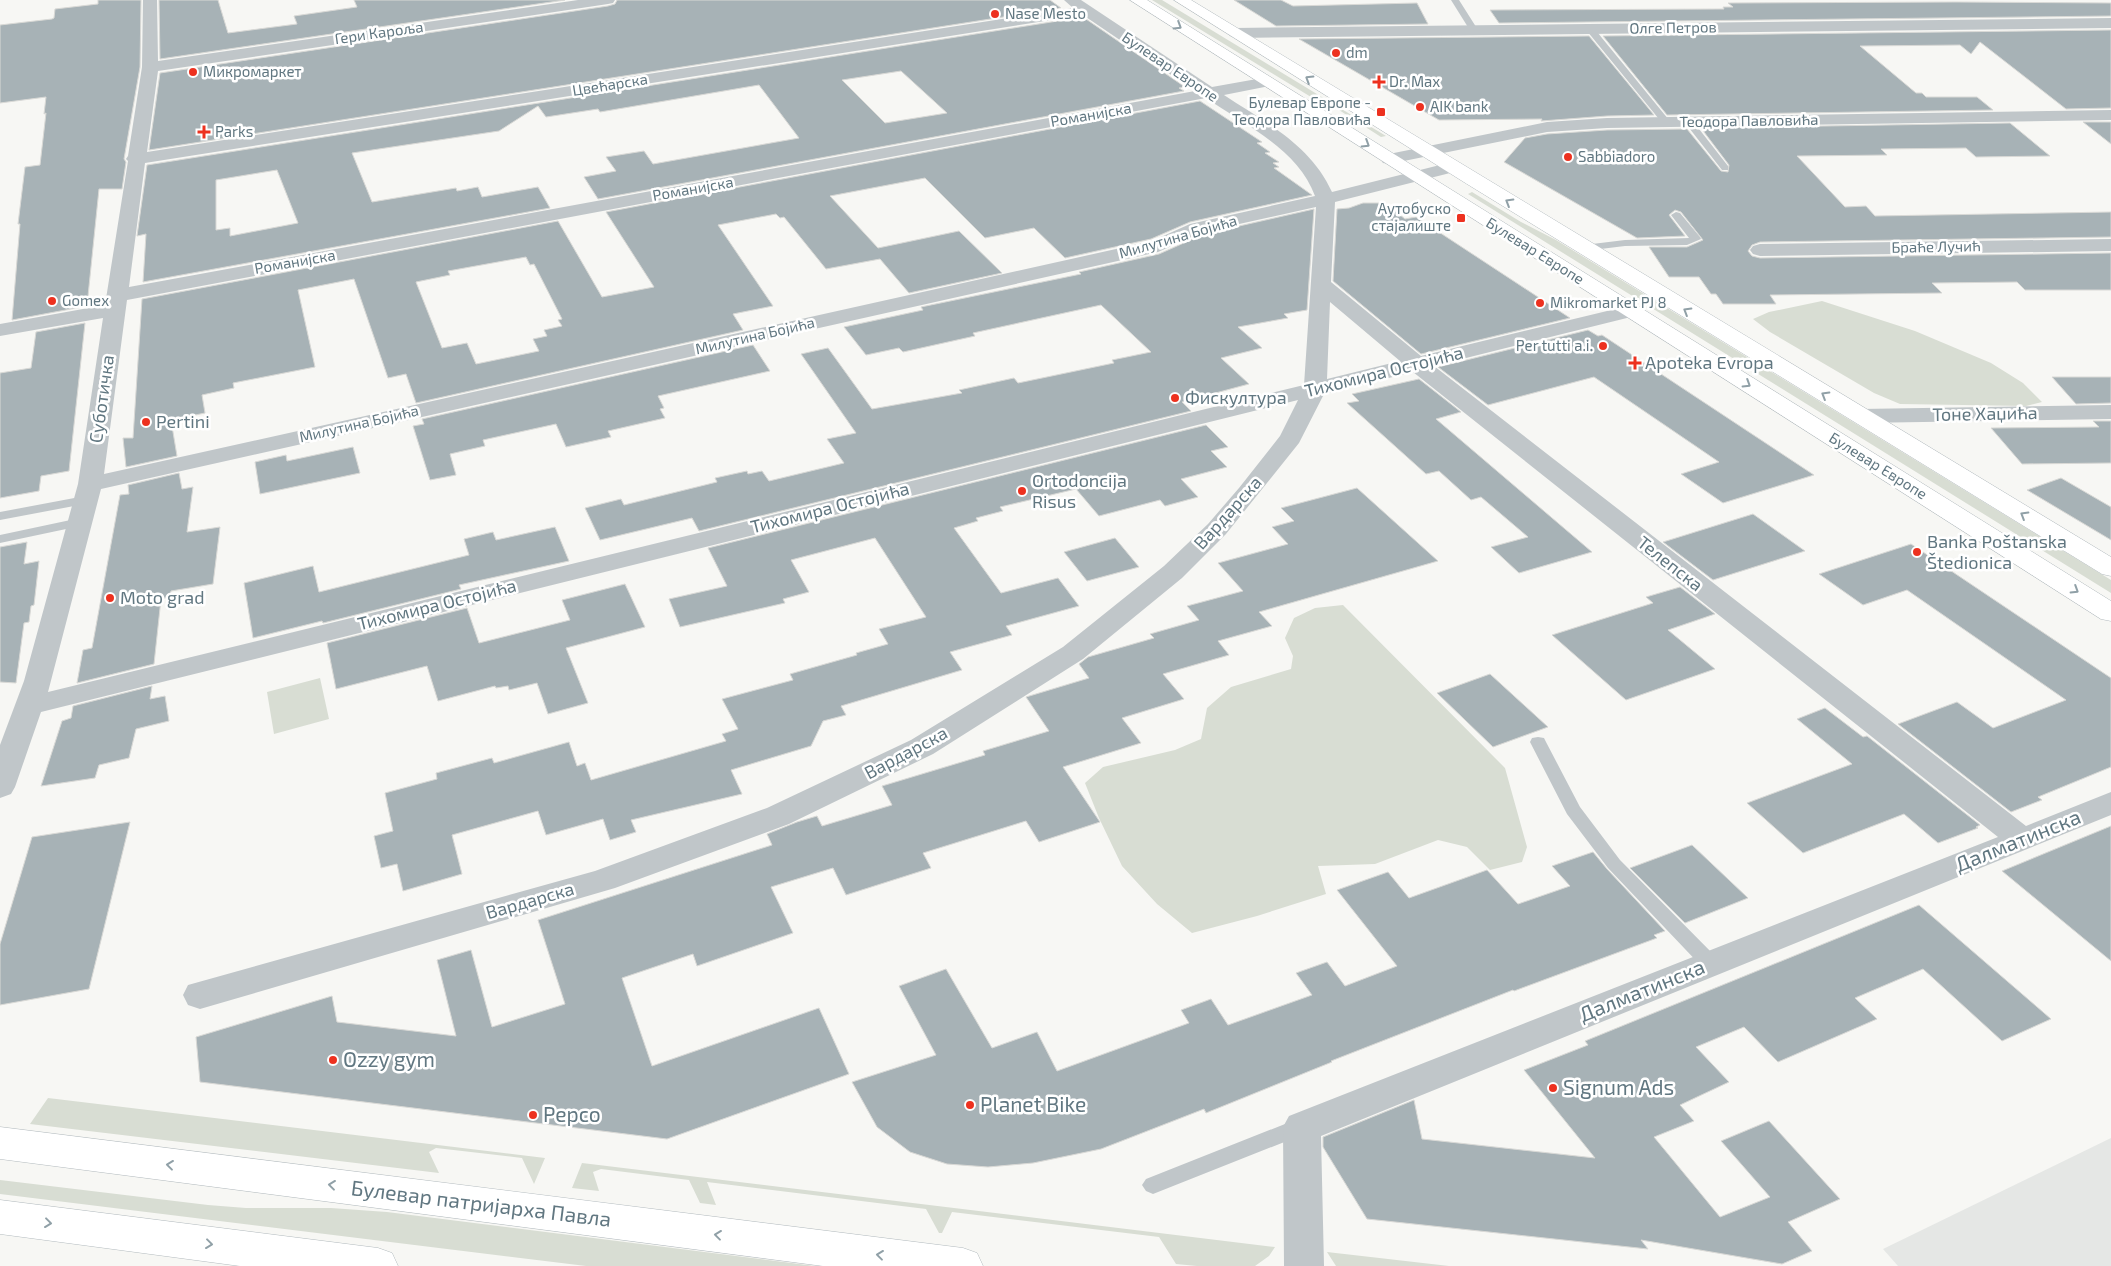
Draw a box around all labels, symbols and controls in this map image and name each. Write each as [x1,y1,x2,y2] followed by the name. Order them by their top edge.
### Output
[1005,4,1086,22] place label: Nase Mesto
[989,8,1001,20] marker: Nase Mesto
[333,17,424,47] street label: Гери Кароља
[1629,17,1717,37] street label: Олге Петров
[1173,20,1182,29] one-way arrow
[1118,27,1222,106] street label: Булевар Европе
[1346,43,1368,61] place label: dm
[1330,47,1342,59] marker: dm
[203,62,302,80] place label: Микромаркет
[187,66,199,78] marker: Микромаркет
[571,69,649,99] street label: Цвећарска
[1389,72,1440,90] place label: Dr. Max
[1306,76,1315,86] one-way arrow
[1373,76,1385,88] marker: Dr. Max
[1232,93,1371,128] place label: Булевар Европе - Теодора Павловића
[1430,97,1489,115] place label: AIK bank
[1049,98,1133,131] street label: Романијска
[1414,101,1426,113] marker: AIK bank
[1375,106,1387,118] marker: Булевар Европе - Теодора Павловића
[1679,110,1819,130] street label: Теодора Павловића
[215,122,253,140] place label: Parks
[197,125,211,139] marker: Parks
[1360,138,1369,147] one-way arrow
[1578,147,1655,165] place label: Sabbiadoro
[1562,151,1574,163] marker: Sabbiadoro
[651,172,735,205] street label: Романијска
[1371,199,1451,235] place label: Аутобуско стајалиште
[1505,199,1514,208] one-way arrow
[1117,211,1239,262] street label: Милутина Бојића
[1455,212,1467,224] marker: Аутобуско стајалиште
[1483,213,1588,288] street label: Булевар Европе
[1891,236,1981,257] street label: Браће Лучић
[253,245,337,278] street label: Романијска
[62,291,109,309] place label: Gomex
[1550,293,1667,311] place label: Mikromarket PJ 8
[46,295,58,307] marker: Gomex
[1534,297,1546,309] marker: Mikromarket PJ 8
[1683,307,1692,317] one-way arrow
[693,313,816,358] street label: Милутина Бојића
[1516,336,1593,354] place label: Per tutti a.i.
[1597,340,1609,352] marker: Per tutti a.i.
[1302,341,1465,401] street label: Тихомира Остојића
[1645,351,1774,373] place label: Apoteka Evropa
[84,353,118,444] street label: Суботичка
[1629,357,1641,369] marker: Apoteka Evropa
[1742,378,1751,387] one-way arrow
[1185,386,1287,408] place label: Фискултура
[1169,392,1181,404] marker: Фискултура
[1822,392,1831,402] one-way arrow
[297,401,420,446] street label: Милутина Бојића
[1932,401,2038,425] street label: Тоне Хаџића
[156,410,210,432] place label: Pertini
[140,416,152,428] marker: Pertini
[1826,428,1931,503] street label: Булевар Европе
[1032,469,1127,512] place label: Ortodoncija Risus
[1189,471,1266,554] street label: Вардарска
[748,477,911,537] street label: Тихомира Остојића
[1016,485,1028,497] marker: Ortodoncija Risus
[2021,512,2030,522] one-way arrow
[1927,530,2067,573] place label: Banka Poštanska Štedionica
[1634,531,1708,596] street label: Телепска
[1911,546,1923,558] marker: Banka Poštanska Štedionica
[355,574,518,634] street label: Тихомира Остојића
[2069,584,2078,593] one-way arrow
[120,586,205,608] place label: Moto grad
[104,592,116,604] marker: Moto grad
[860,721,951,783] street label: Вардарска
[1951,803,2084,876] street label: Далматинска
[483,877,577,923] street label: Вардарска
[1575,953,1708,1026] street label: Далматинска
[343,1046,435,1071] place label: Ozzy gym
[327,1054,339,1066] marker: Ozzy gym
[1563,1074,1674,1099] place label: Signum Ads
[1547,1082,1559,1094] marker: Signum Ads
[980,1091,1086,1116] place label: Planet Bike
[964,1099,976,1111] marker: Planet Bike
[543,1101,601,1126] place label: Pepco
[527,1109,539,1121] marker: Pepco
[166,1160,174,1171] one-way arrow
[350,1174,613,1232] street label: Булевар патријарха Павла
[327,1180,335,1191] one-way arrow
[45,1217,53,1228] one-way arrow
[714,1230,722,1241] one-way arrow
[206,1238,214,1249] one-way arrow
[875,1250,883,1261] one-way arrow

